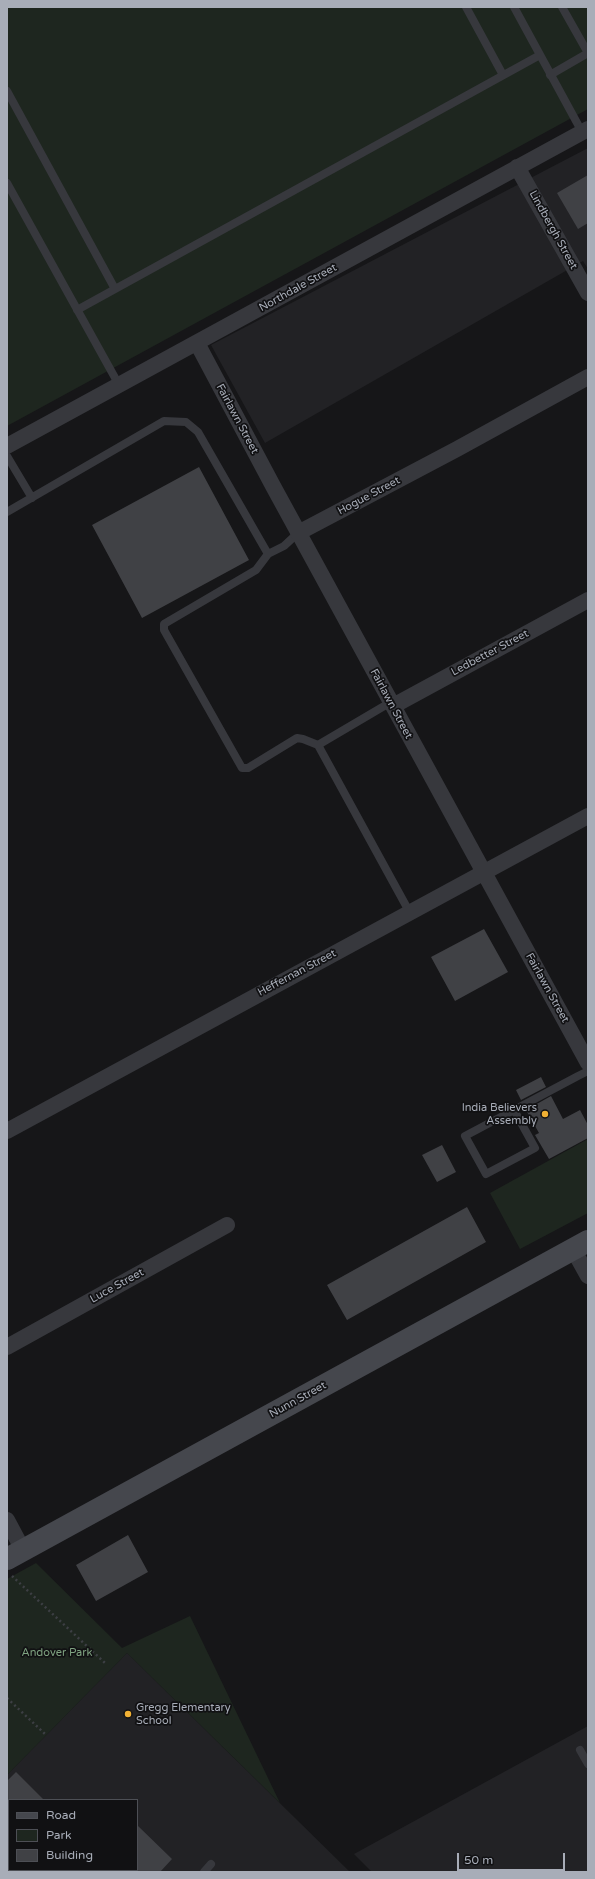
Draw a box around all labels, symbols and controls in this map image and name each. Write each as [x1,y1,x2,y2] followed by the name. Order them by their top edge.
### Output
[526,188,580,272] street label: Lindbergh Street
[257,261,339,315] street label: Northdale Street
[213,382,261,456] street label: Fairlawn Street
[335,474,403,518] street label: Hogue Street
[449,627,531,679] street label: Ledbetter Street
[367,667,415,741] street label: Fairlawn Street
[256,947,338,999] street label: Heffernan Street
[522,951,572,1025] street label: Fairlawn Street
[462,1101,537,1127] place label: India Believers Assembly
[540,1109,550,1119] marker: India Believers Assembly
[88,1266,146,1306] street label: Luce Street
[267,1379,329,1421] street label: Nunn Street
[22,1646,92,1660] park label: Andover Park
[136,1701,231,1727] place label: Gregg Elementary School
[123,1709,133,1719] marker: Gregg Elementary School
[8,1799,138,1871] legend
[46,1808,76,1822] text: Road
[46,1828,72,1842] text: Park
[459,1845,567,1871] scale bar
[46,1848,93,1862] text: Building
[464,1853,493,1867] text: 50 m

